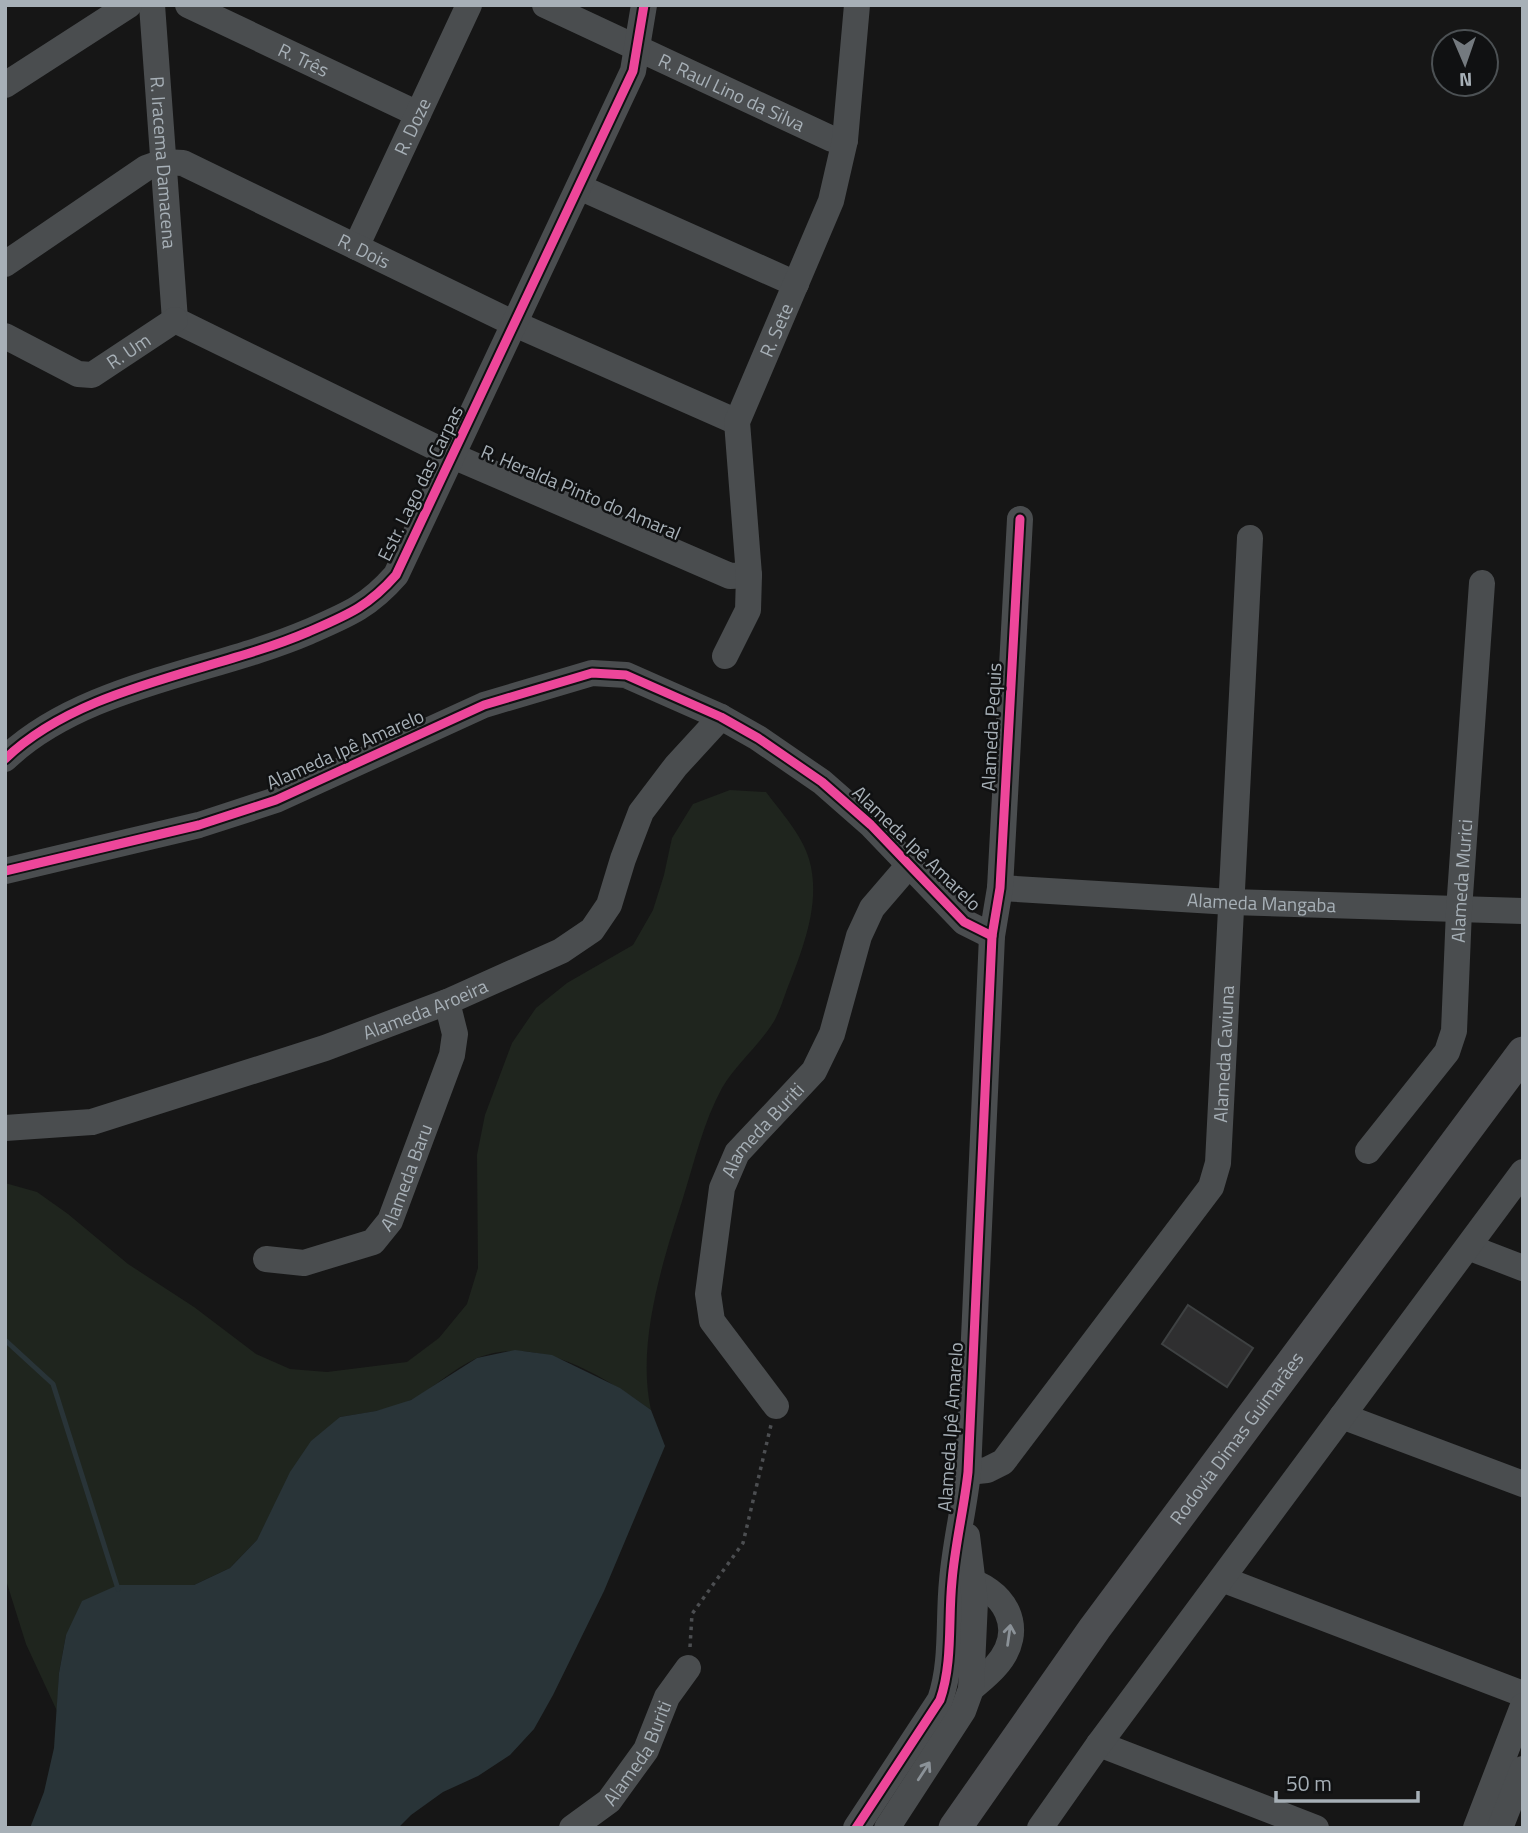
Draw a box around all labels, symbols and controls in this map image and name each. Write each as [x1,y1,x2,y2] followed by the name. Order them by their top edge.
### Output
[1430,28,1500,98] north arrow
[274,35,334,84] street label: R. Três
[654,45,810,139] street label: R. Raul Lino da Silva
[1459,66,1473,95] text: N
[143,75,185,250] street label: R. Iracema Damacena
[386,93,438,160] street label: R. Doze
[333,225,396,276] street label: R. Dois
[751,298,800,361] street label: R. Sete
[100,325,156,376] street label: R. Um
[369,400,470,565] street label: Estr. Lago das Carpas
[477,436,686,547] street label: R. Heralda Pinto do Amaral
[973,662,1008,792] street label: Alameda Pequis
[261,701,428,796] street label: Alameda Ipê Amarelo
[846,778,989,917] street label: Alameda Ipê Amarelo
[1443,818,1479,943] street label: Alameda Murici
[1186,884,1337,919] street label: Alameda Mangaba
[358,971,492,1047] street label: Alameda Aroeira
[1205,984,1241,1123] street label: Alameda Caviuna
[713,1075,810,1182] street label: Alameda Buriti
[372,1119,439,1237] street label: Alameda Baru
[929,1341,970,1513] street label: Alameda Ipê Amarelo
[1162,1345,1310,1530] street label: Rodovia Dimas Guimarães
[1002,1624,1015,1647] one-way arrow
[595,1696,678,1811] street label: Alameda Buriti
[1276,1759,1418,1803] scale bar
[917,1761,931,1781] one-way arrow
[1286,1767,1332,1799] text: 50 m

